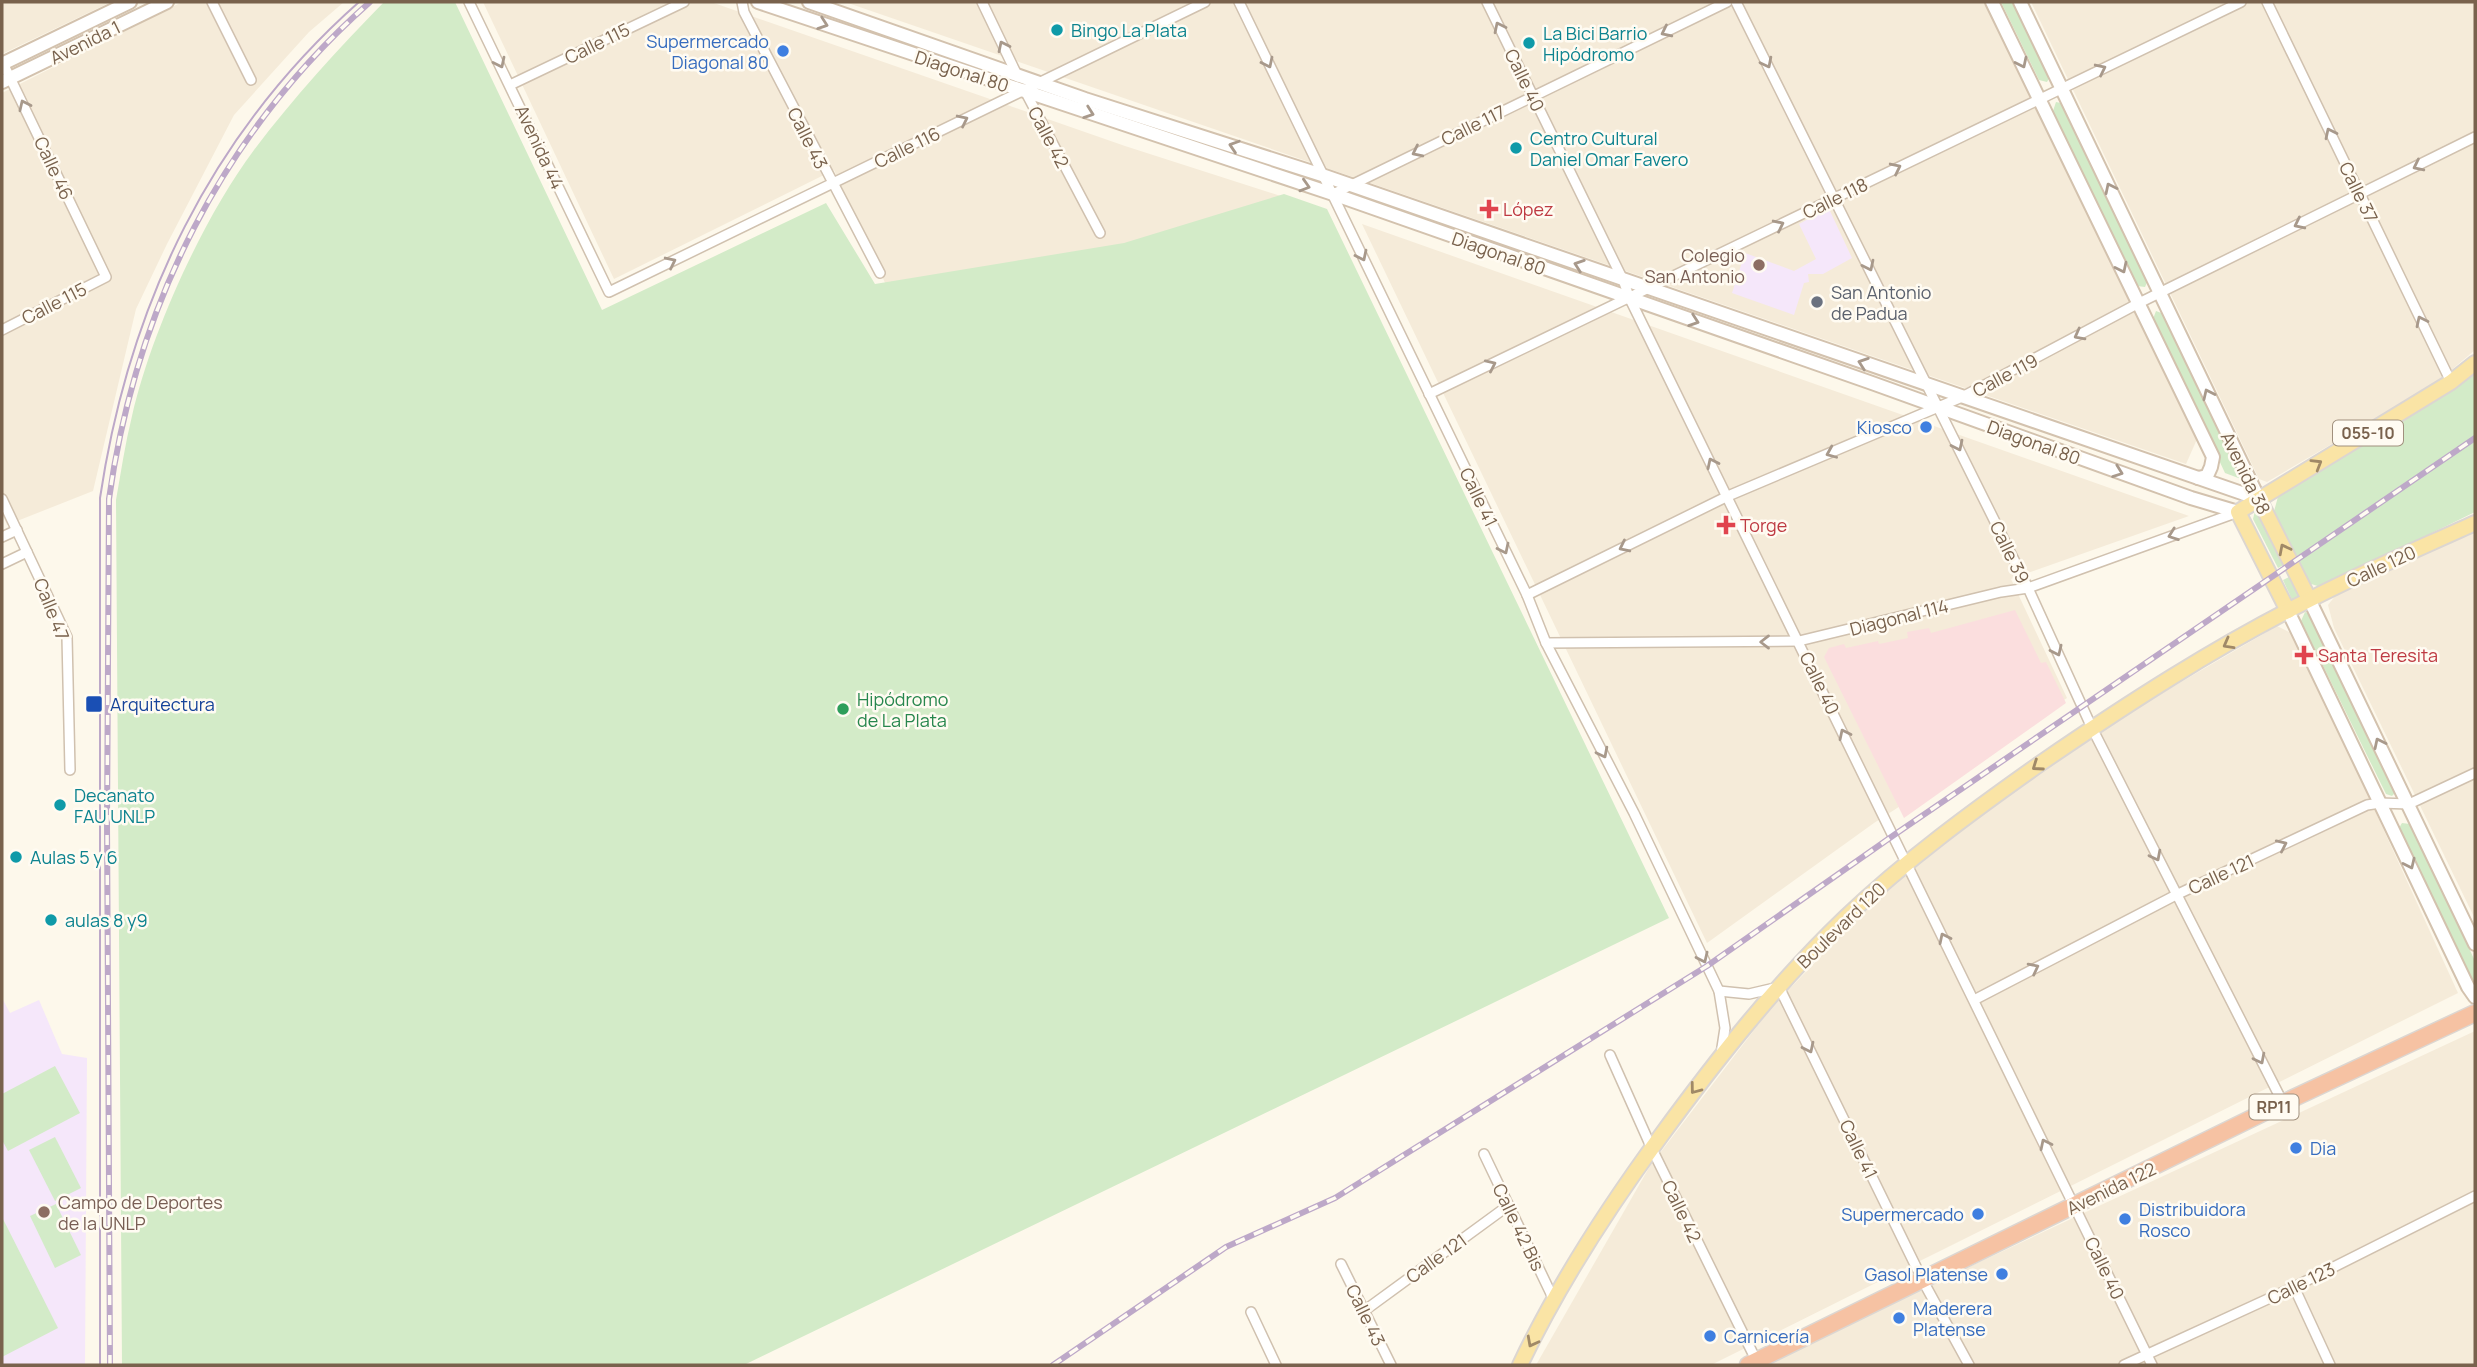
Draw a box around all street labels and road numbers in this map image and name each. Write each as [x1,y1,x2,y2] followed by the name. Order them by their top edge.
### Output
[46,15,124,69] street label: Avenida 1
[560,17,634,69] street label: Calle 115
[912,45,1012,97] street label: Diagonal 80
[1500,45,1550,115] street label: Calle 40
[1437,99,1509,151] street label: Calle 117
[510,101,570,193] street label: Avenida 44
[1023,102,1075,172] street label: Calle 42
[782,103,834,173] street label: Calle 43
[870,121,944,173] street label: Calle 116
[29,132,79,204] street label: Calle 46
[2334,158,2384,226] street label: Calle 37
[1798,172,1872,224] street label: Calle 118
[1449,226,1549,280] street label: Diagonal 80
[17,276,91,330] street label: Calle 115
[1968,348,2042,402] street label: Calle 119
[1984,414,2084,470] street label: Diagonal 80
[2333,420,2403,446] road number: 055-10
[2216,428,2276,518] street label: Avenida 38
[1454,463,1504,531] street label: Calle 41
[1985,517,2035,587] street label: Calle 39
[2343,540,2419,592] street label: Calle 120
[29,574,75,644] street label: Calle 47
[1847,593,1951,641] street label: Diagonal 114
[1795,648,1845,718] street label: Calle 40
[2184,848,2258,900] street label: Calle 121
[1792,877,1890,973] street label: Boulevard 120
[2250,1094,2298,1120] road number: RP11
[1834,1115,1884,1183] street label: Calle 41
[2062,1156,2160,1220] street label: Avenida 122
[1657,1176,1707,1246] street label: Calle 42
[1487,1179,1551,1275] street label: Calle 42 Bis
[1401,1228,1471,1288] street label: Calle 121
[2080,1233,2130,1303] street label: Calle 40
[2263,1256,2339,1310] street label: Calle 123
[1341,1280,1391,1350] street label: Calle 43

